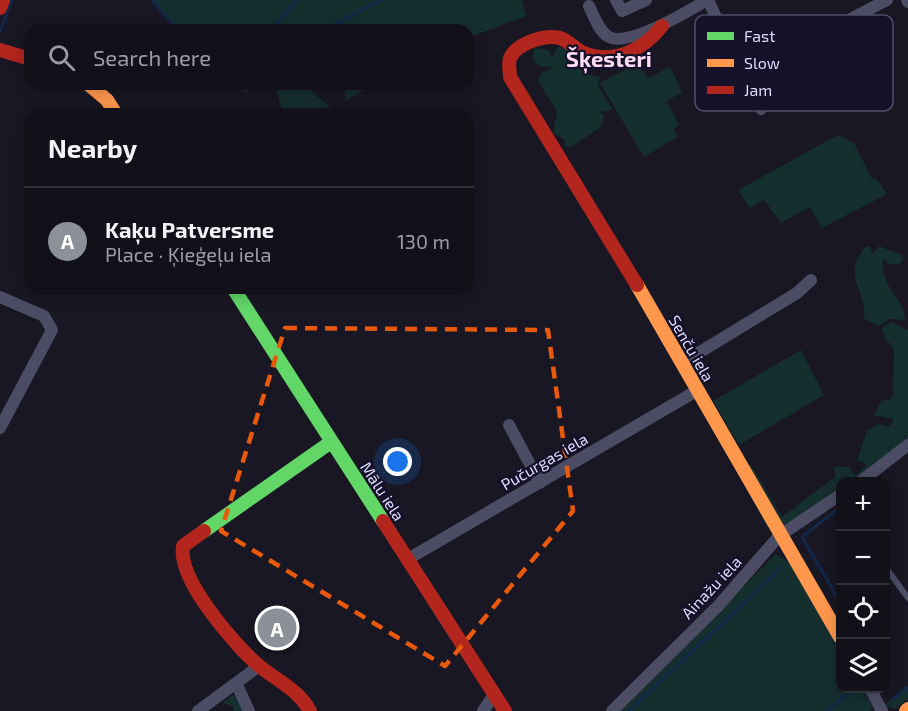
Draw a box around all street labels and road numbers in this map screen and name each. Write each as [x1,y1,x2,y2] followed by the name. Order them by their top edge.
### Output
[665,311,719,385] street label: Senču iela
[497,428,591,494] street label: Pučurgas iela
[357,458,409,524] street label: Mālu iela
[677,552,745,622] street label: Ainažu iela

